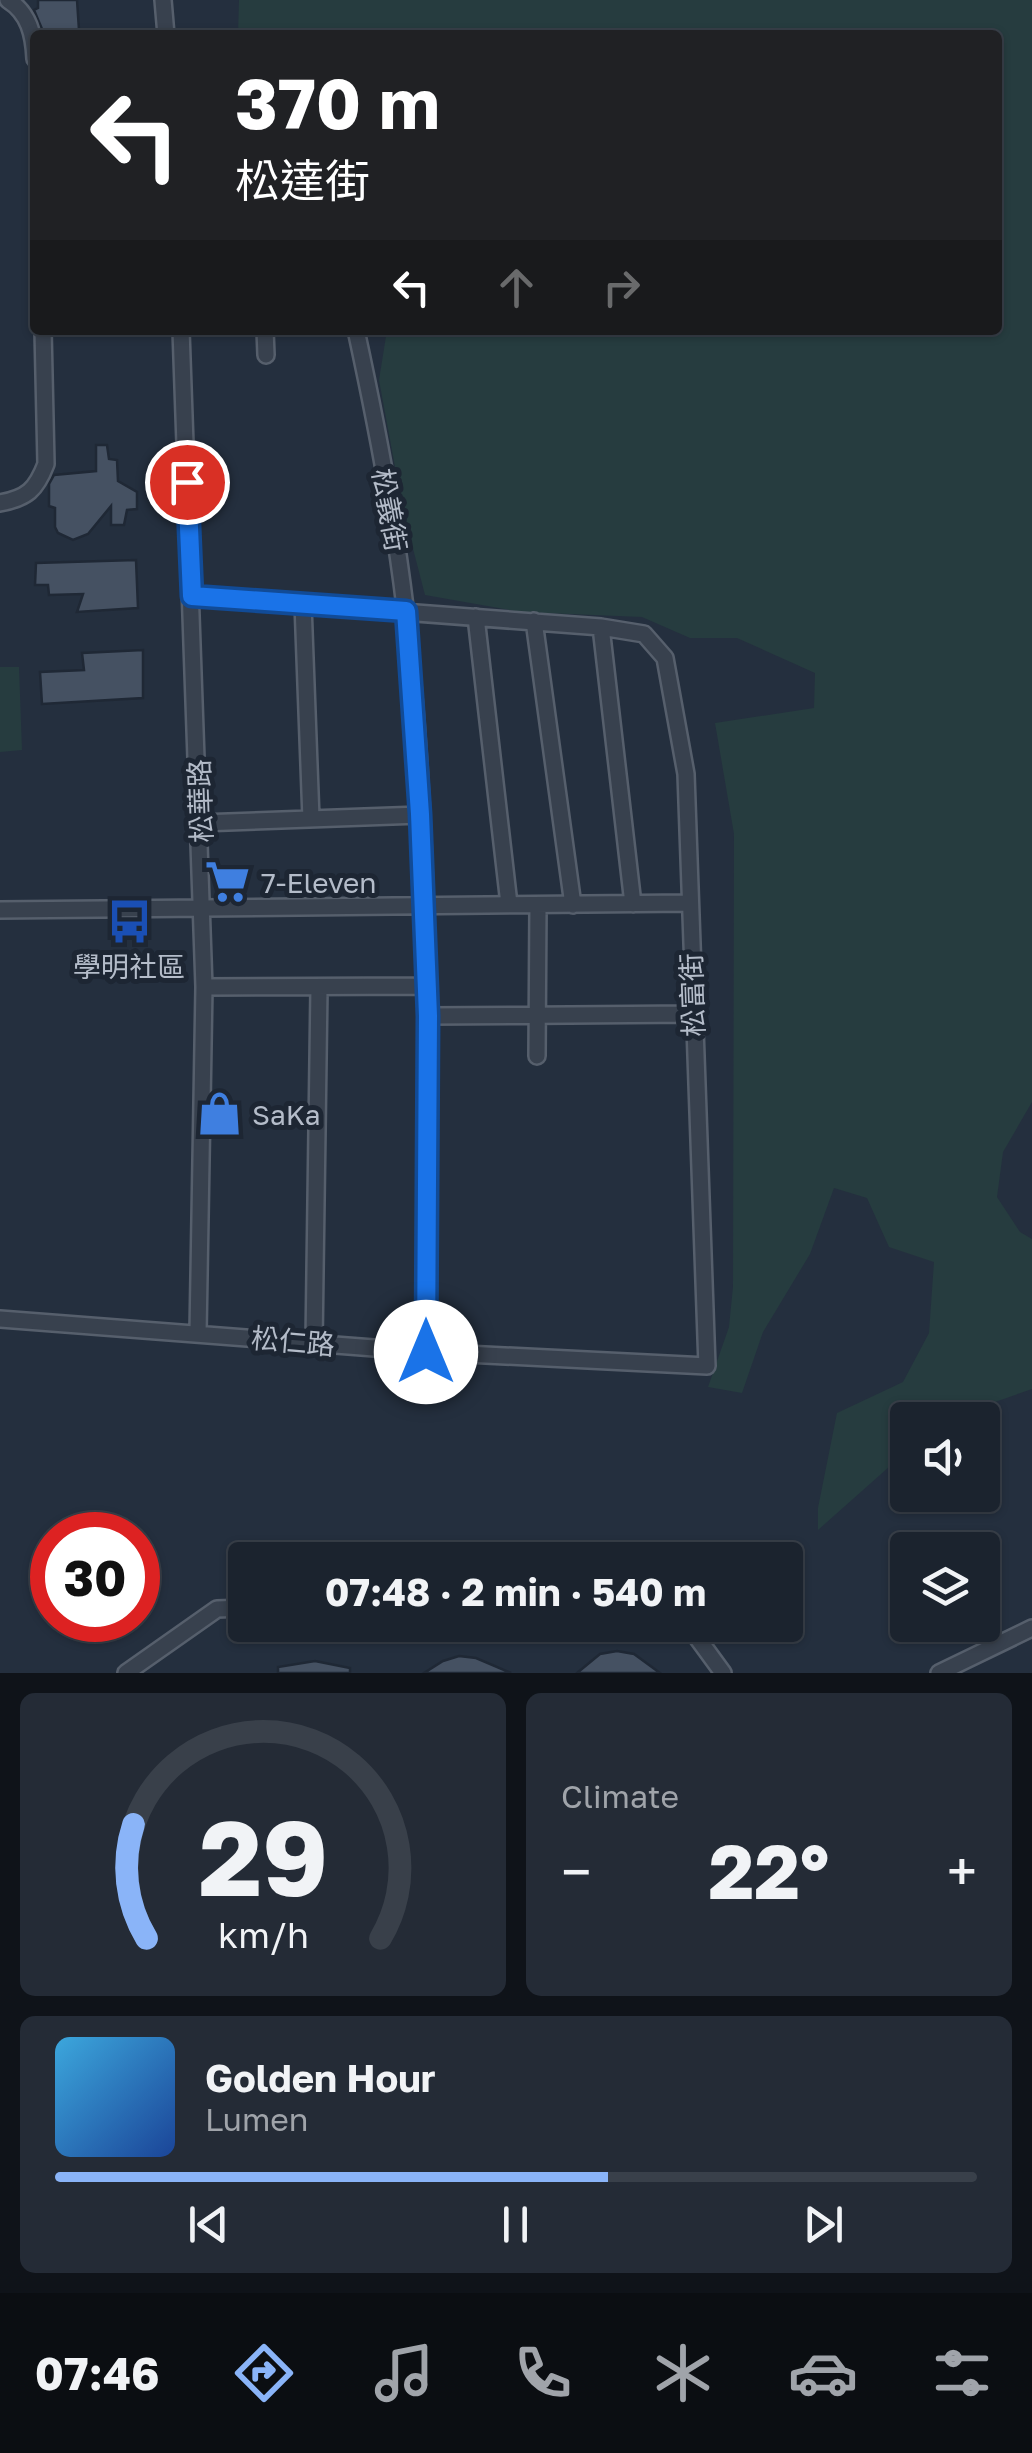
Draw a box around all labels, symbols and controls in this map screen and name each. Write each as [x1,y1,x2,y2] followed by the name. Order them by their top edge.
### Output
[235,60,440,144] text: 370 m
[70,70,200,200] icon: left
[235,153,370,207] text: 松達街
[384,260,439,315] icon: left
[489,260,544,315] icon: ahead
[594,260,649,315] icon: right
[145,440,230,525] pin
[160,455,215,510] icon: arrive
[366,466,414,554] street label: 松義街
[182,758,218,844] street label: 松華路
[204,858,252,906] supermarket icon: 7-Eleven
[261,866,377,899] place label: 7-Eleven
[105,897,153,945] bus stop icon: 學明社區
[73,950,185,983] place label: 學明社區
[674,952,710,1038] street label: 松富街
[195,1090,243,1138] shop icon: SaKa
[252,1098,321,1131] place label: SaKa
[374,1300,478,1404] position arrow
[250,1321,336,1361] street label: 松仁路
[890,1402,1000,1642] map controls
[890,1402,1000,1512] button: sound
[30,1512,160,1642] speed limit sign: 30
[890,1532,1000,1642] button: layers
[325,1569,706,1614] text: 07:48 · 2 min · 540 m
[561,1777,679,1815] text: Climate
[198,1794,328,1919] text: 29
[709,1825,829,1916] text: 22°
[561,1838,591,1904] text: −
[947,1838,977,1904] text: +
[218,1913,308,1956] text: km/h
[205,2055,436,2100] text: Golden Hour
[205,2100,309,2138] text: Lumen
[181,2197,236,2252] icon: previous
[488,2197,543,2252] icon: pause
[796,2197,851,2252] icon: next
[229,2338,299,2408] icon: directions
[369,2338,439,2408] icon: music
[508,2338,578,2408] icon: phone
[648,2338,718,2408] icon: climate
[788,2338,858,2408] icon: car
[927,2338,997,2408] icon: filters
[35,2346,160,2400] text: 07:46

